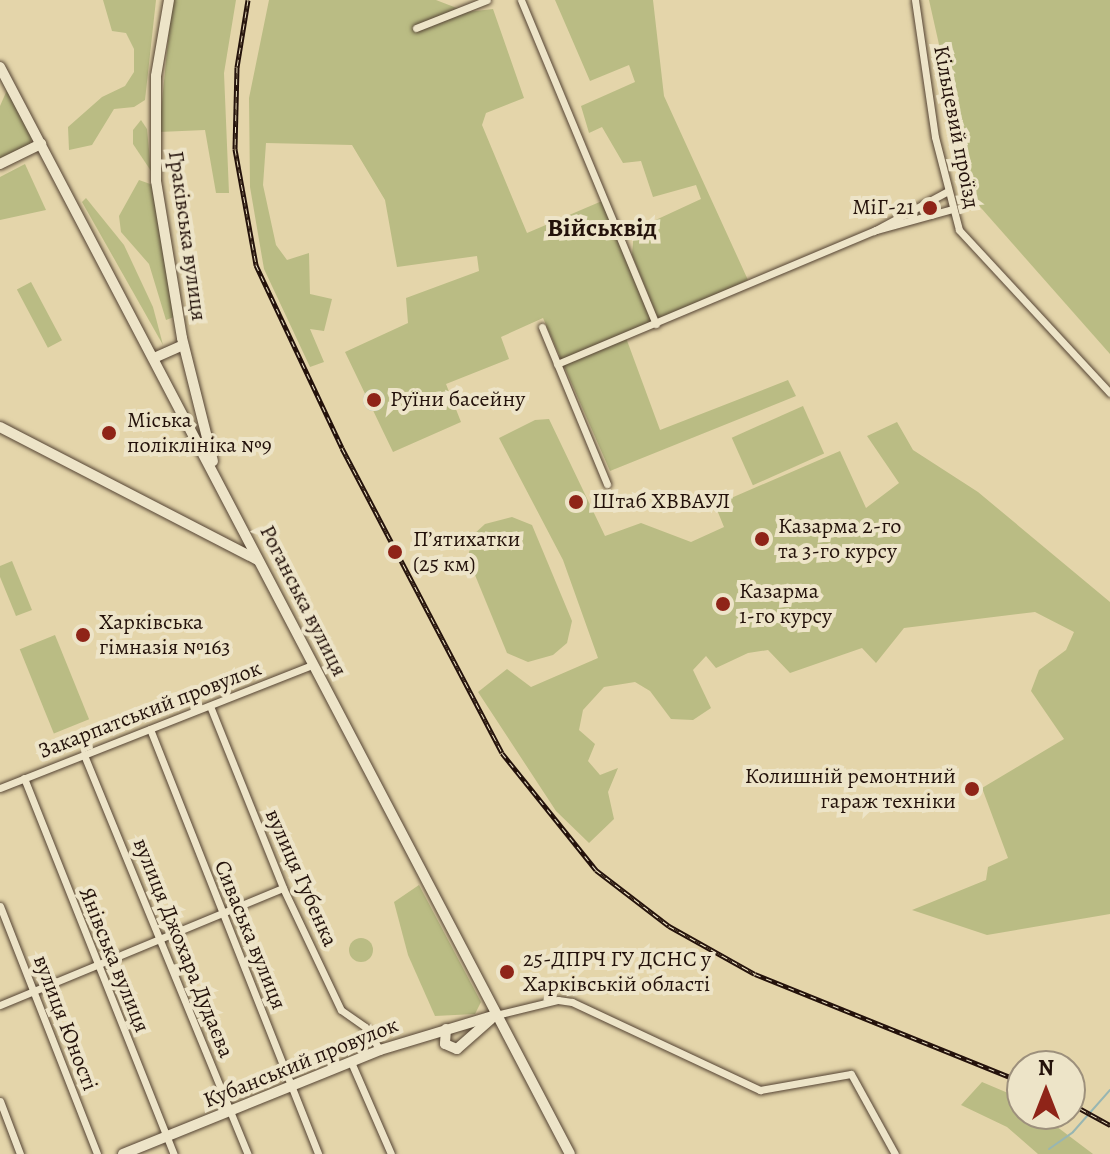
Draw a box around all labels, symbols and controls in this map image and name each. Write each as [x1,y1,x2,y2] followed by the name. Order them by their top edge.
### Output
[927,43,985,211] street label: Кільцевий проїзд
[162,149,212,323] street label: Граківська вулиця
[852,195,914,221] place label: МіГ-21
[921,199,939,217] marker: МіГ-21
[547,212,657,244] district label: Військвід
[390,387,525,413] place label: Руїни басейну
[365,391,383,409] marker: Руїни басейну
[127,407,272,458] place label: Міська поліклініка №9
[98,422,120,444] marker: Міська поліклініка №9
[592,489,730,515] place label: Штаб ХВВАУЛ
[567,493,585,511] marker: Штаб ХВВАУЛ
[778,513,901,564] place label: Казарма 2-го та 3-го курсу
[254,521,352,681] street label: Роганська вулиця
[413,526,520,578] place label: Пʼятихатки (25 км)
[753,530,771,548] marker: Казарма 2-го та 3-го курсу
[384,541,406,563] marker: Пʼятихатки (25 км)
[739,578,832,630] place label: Казарма 1-го курсу
[714,595,732,613] marker: Казарма 1-го курсу
[99,609,230,660] place label: Харківська гімназія №163
[74,626,92,644] marker: Харківська гімназія №163
[35,655,265,765] street label: Закарпатський провулок
[745,763,956,814] place label: Колишній ремонтний гараж техніки
[963,780,981,798] marker: Колишній ремонтний гараж техніки
[259,805,343,951] street label: вулиця Губенка
[127,834,239,1062] street label: вулиця Джохара Дудаєва
[208,857,292,1013] street label: Сиваська вулиця
[73,883,155,1037] street label: Янівська вулиця
[523,946,711,998] place label: 25-ДПРЧ ГУ ДСНС у Харківській області
[27,952,103,1094] street label: вулиця Юності
[498,963,516,981] marker: 25-ДПРЧ ГУ ДСНС у Харківській області
[200,1012,402,1114] street label: Кубанський провулок
[1006,1050,1086,1130] north arrow
[1038,1053,1054,1083] text: N

